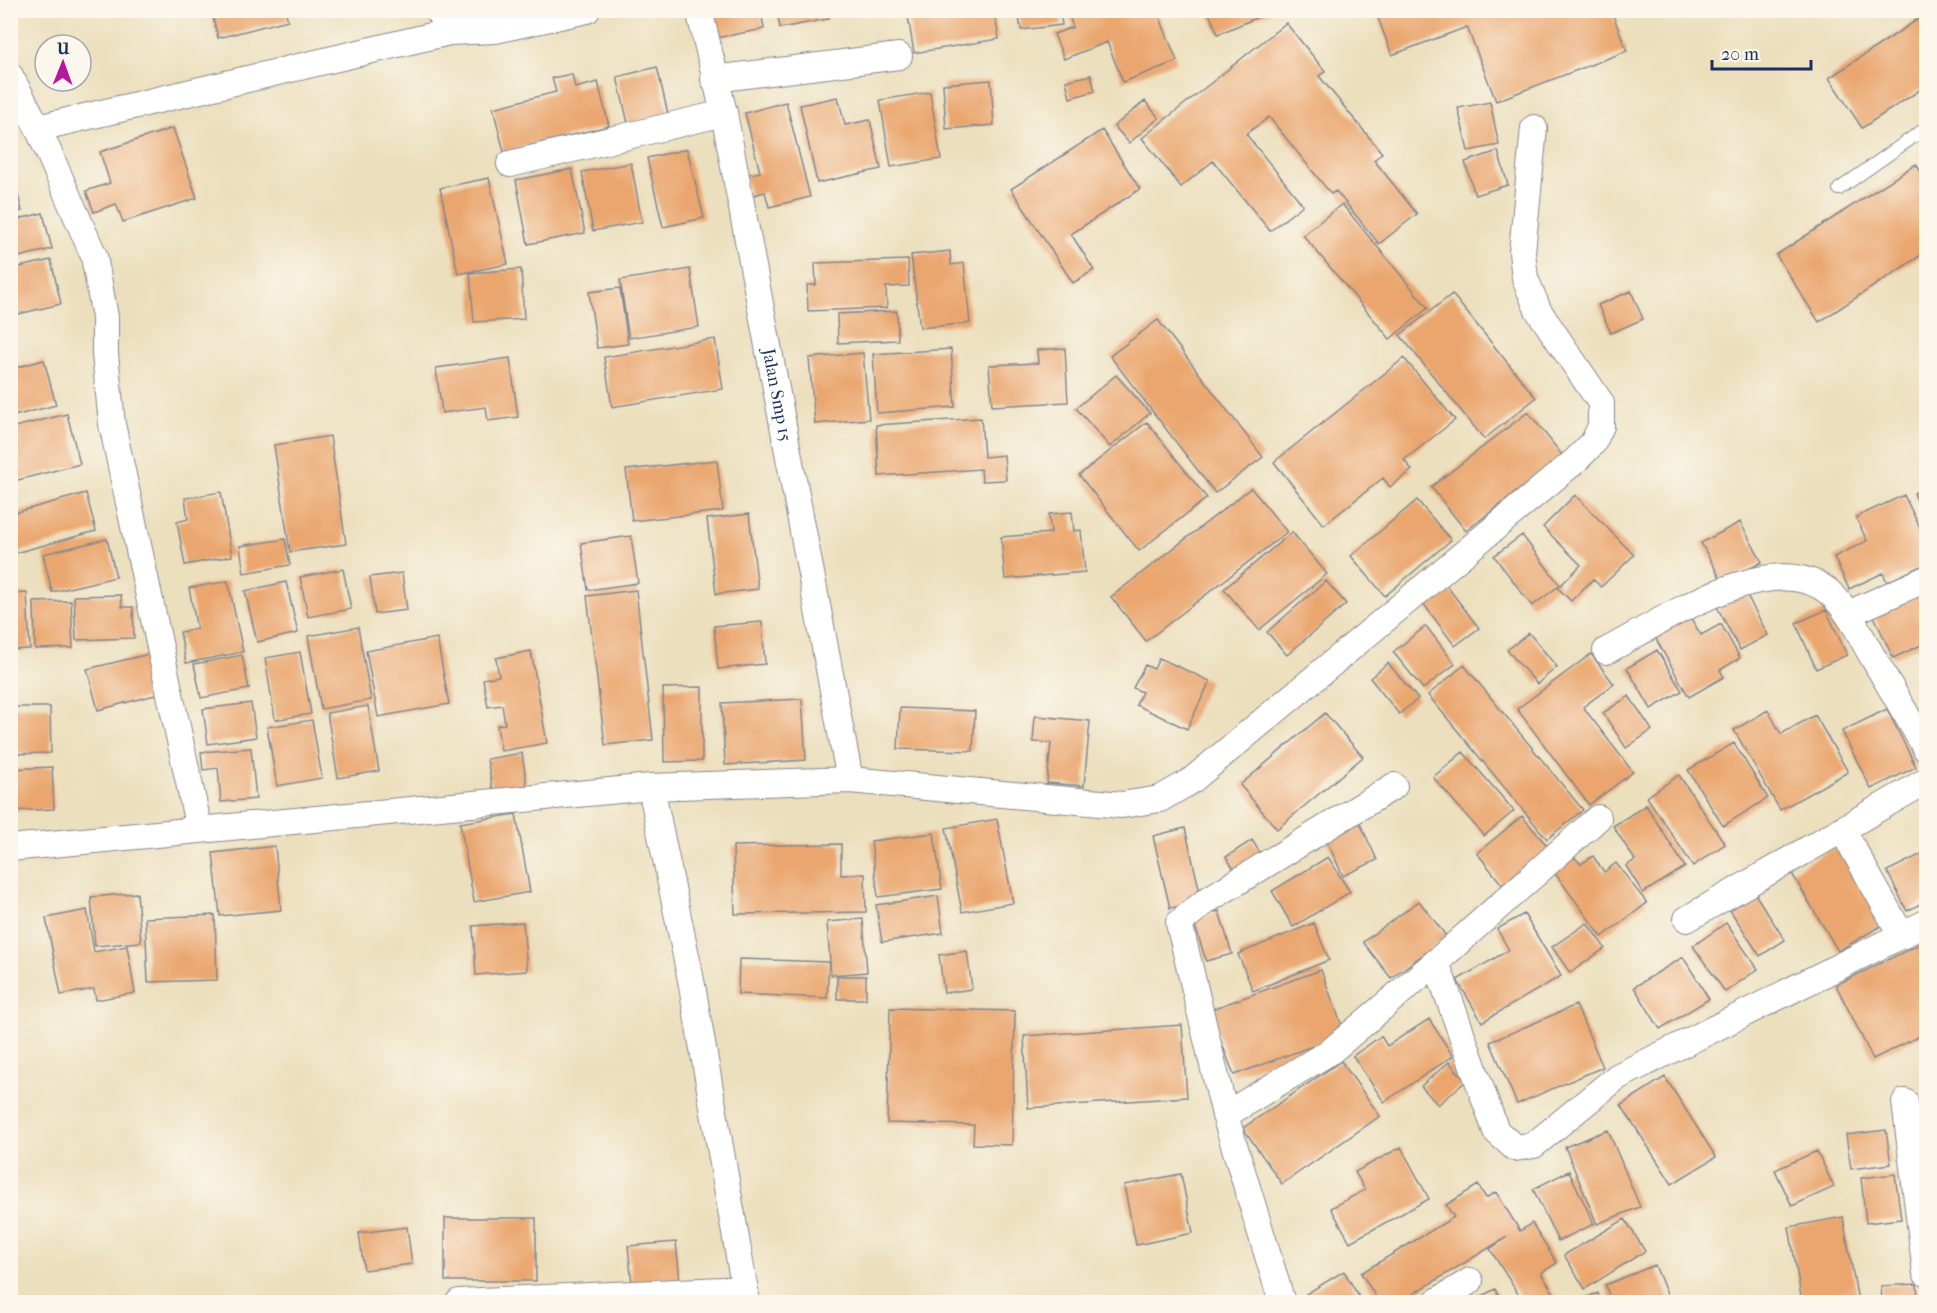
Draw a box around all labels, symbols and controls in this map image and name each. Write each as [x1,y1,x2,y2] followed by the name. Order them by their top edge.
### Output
[33,33,93,93] north arrow
[1712,33,1811,71] scale bar
[56,39,70,58] text: U
[1721,44,1759,65] text: 20 m
[757,345,796,444] street label: Jalan Smp 15

